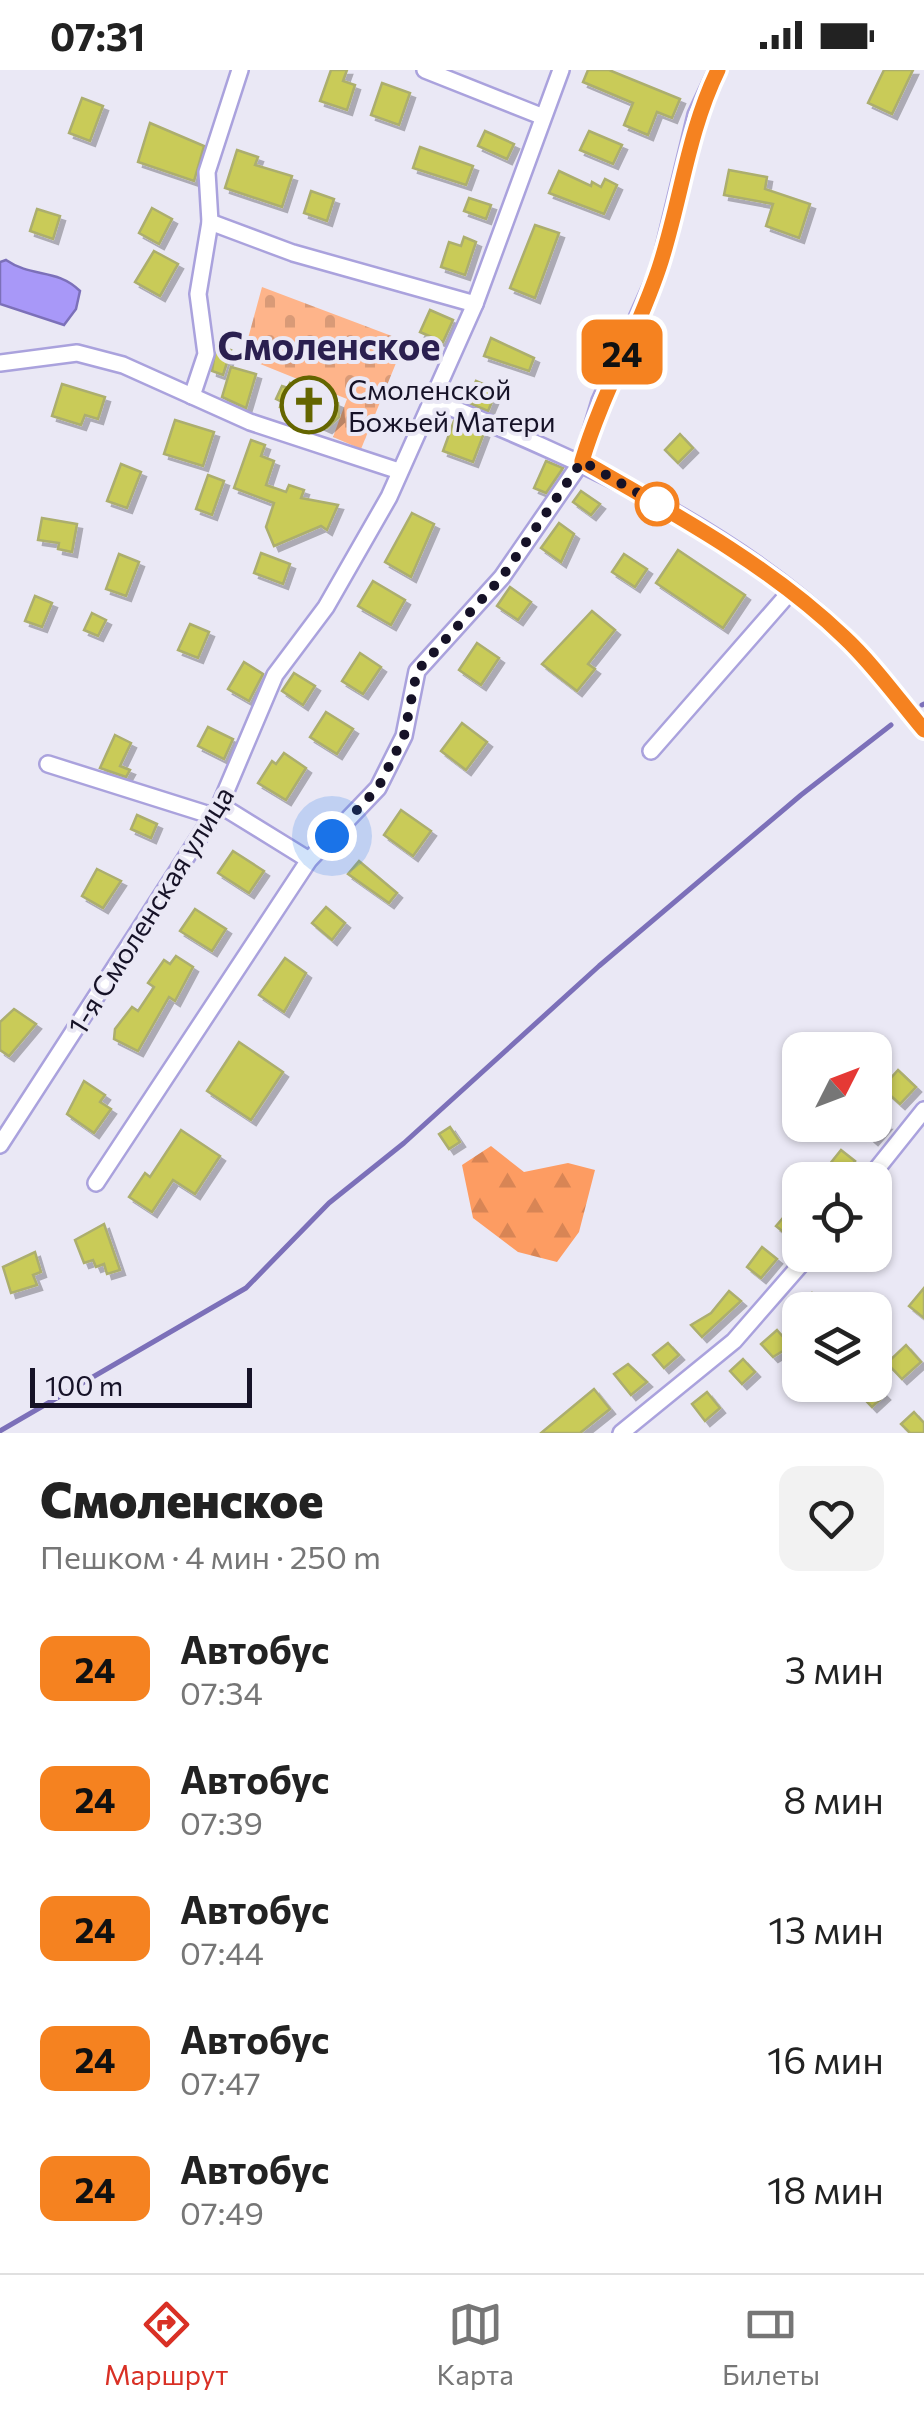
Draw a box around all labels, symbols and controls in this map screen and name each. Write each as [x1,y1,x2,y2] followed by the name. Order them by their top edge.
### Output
[50,12,145,59] text: 07:31
[577,320,667,384] line badge: 24
[218,321,440,368] district label: Смоленское
[602,331,642,374] text: 24
[348,372,556,438] place label: Смоленской Божьей Матери
[279,375,339,435] church icon: Смоленской Божьей Матери
[636,483,678,525] unlabelled marker
[60,780,240,1040] street label: 1-я Смоленская улица
[307,811,357,861] your location
[782,1032,892,1142] north arrow
[782,1032,892,1402] map controls
[782,1162,892,1272] button: locate
[782,1292,892,1402] button: layers
[30,1363,252,1408] scale bar
[45,1368,123,1402] text: 100 m
[779,1466,884,1571] button: heart
[40,1469,324,1528] text: Смоленское
[40,1536,381,1576] text: Пешком · 4 мин · 250 m
[180,1625,330,1672] text: Автобус
[785,1645,884,1692] text: 3 мин
[75,1647,115,1690] text: 24
[180,1672,263,1712] text: 07:34
[180,1755,330,1802] text: Автобус
[783,1775,884,1822] text: 8 мин
[75,1777,115,1820] text: 24
[180,1802,263,1842] text: 07:39
[180,1885,330,1932] text: Автобус
[768,1905,884,1952] text: 13 мин
[75,1907,115,1950] text: 24
[180,1932,264,1972] text: 07:44
[180,2015,330,2062] text: Автобус
[767,2035,884,2082] text: 16 мин
[75,2037,115,2080] text: 24
[180,2062,261,2102] text: 07:47
[180,2145,330,2192] text: Автобус
[767,2165,884,2212] text: 18 мин
[75,2167,115,2210] text: 24
[180,2192,264,2232] text: 07:49
[104,2297,228,2391] tab: Маршрут
[437,2297,514,2391] tab: Карта
[722,2297,820,2391] tab: Билеты

